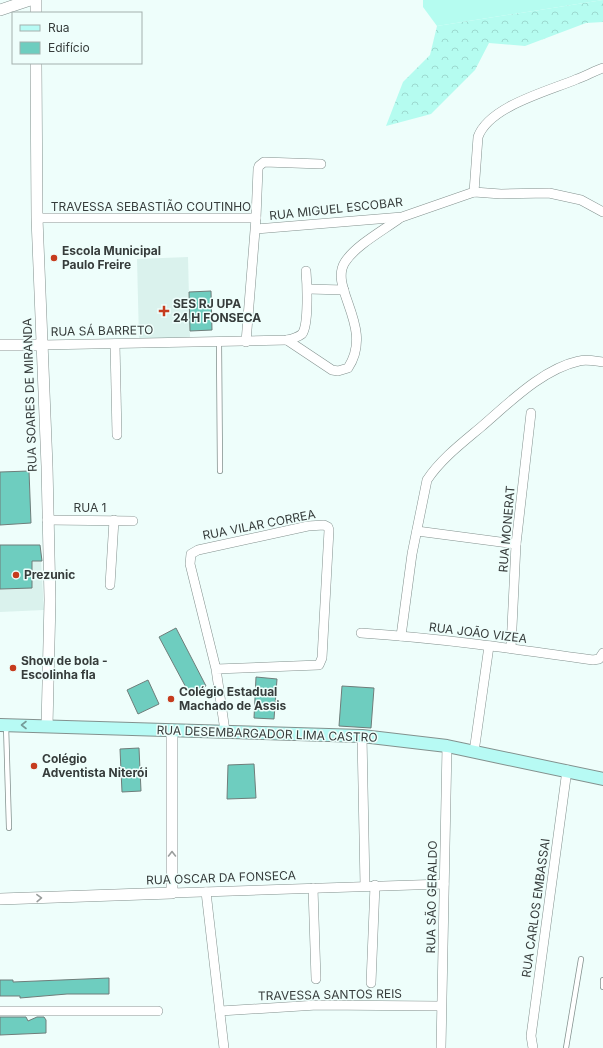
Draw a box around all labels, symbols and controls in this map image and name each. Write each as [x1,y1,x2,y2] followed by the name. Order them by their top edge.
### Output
[12,12,142,64] legend
[48,20,70,35] text: Rua
[48,40,90,55] text: Edifício
[268,194,404,223] street label: RUA MIGUEL ESCOBAR
[51,199,251,214] street label: TRAVESSA SEBASTIÃO COUTINHO
[62,243,161,272] place label: Escola Municipal Paulo Freire
[49,253,59,263] marker: Escola Municipal Paulo Freire
[173,296,261,325] place label: SES RJ UPA 24 H FONSECA
[158,305,170,317] marker: SES RJ UPA 24 H FONSECA
[19,318,40,472] street label: RUA SOARES DE MIRANDA
[50,322,154,339] street label: RUA SÁ BARRETO
[495,485,518,573] street label: RUA MONERAT
[74,500,106,515] street label: RUA 1
[201,506,317,543] street label: RUA VILAR CORREA
[24,567,75,582] place label: Prezunic
[11,570,21,580] marker: Prezunic
[428,619,528,646] street label: RUA JOÃO VIZEA
[21,653,108,682] place label: Show de bola - Escolinha fla
[8,663,18,673] marker: Show de bola - Escolinha fla
[179,684,286,713] place label: Colégio Estadual Machado de Assis
[166,694,176,704] marker: Colégio Estadual Machado de Assis
[21,721,27,729] one-way arrow
[156,722,378,745] street label: RUA DESEMBARGADOR LIMA CASTRO
[42,751,148,780] place label: Colégio Adventista Niterói
[29,761,39,771] marker: Colégio Adventista Niterói
[518,837,553,978] street label: RUA CARLOS EMBASSAI
[423,840,440,954] street label: RUA SÃO GERALDO
[168,851,176,857] one-way arrow
[146,867,296,888] street label: RUA OSCAR DA FONSECA
[36,894,42,902] one-way arrow
[258,986,402,1003] street label: TRAVESSA SANTOS REIS

